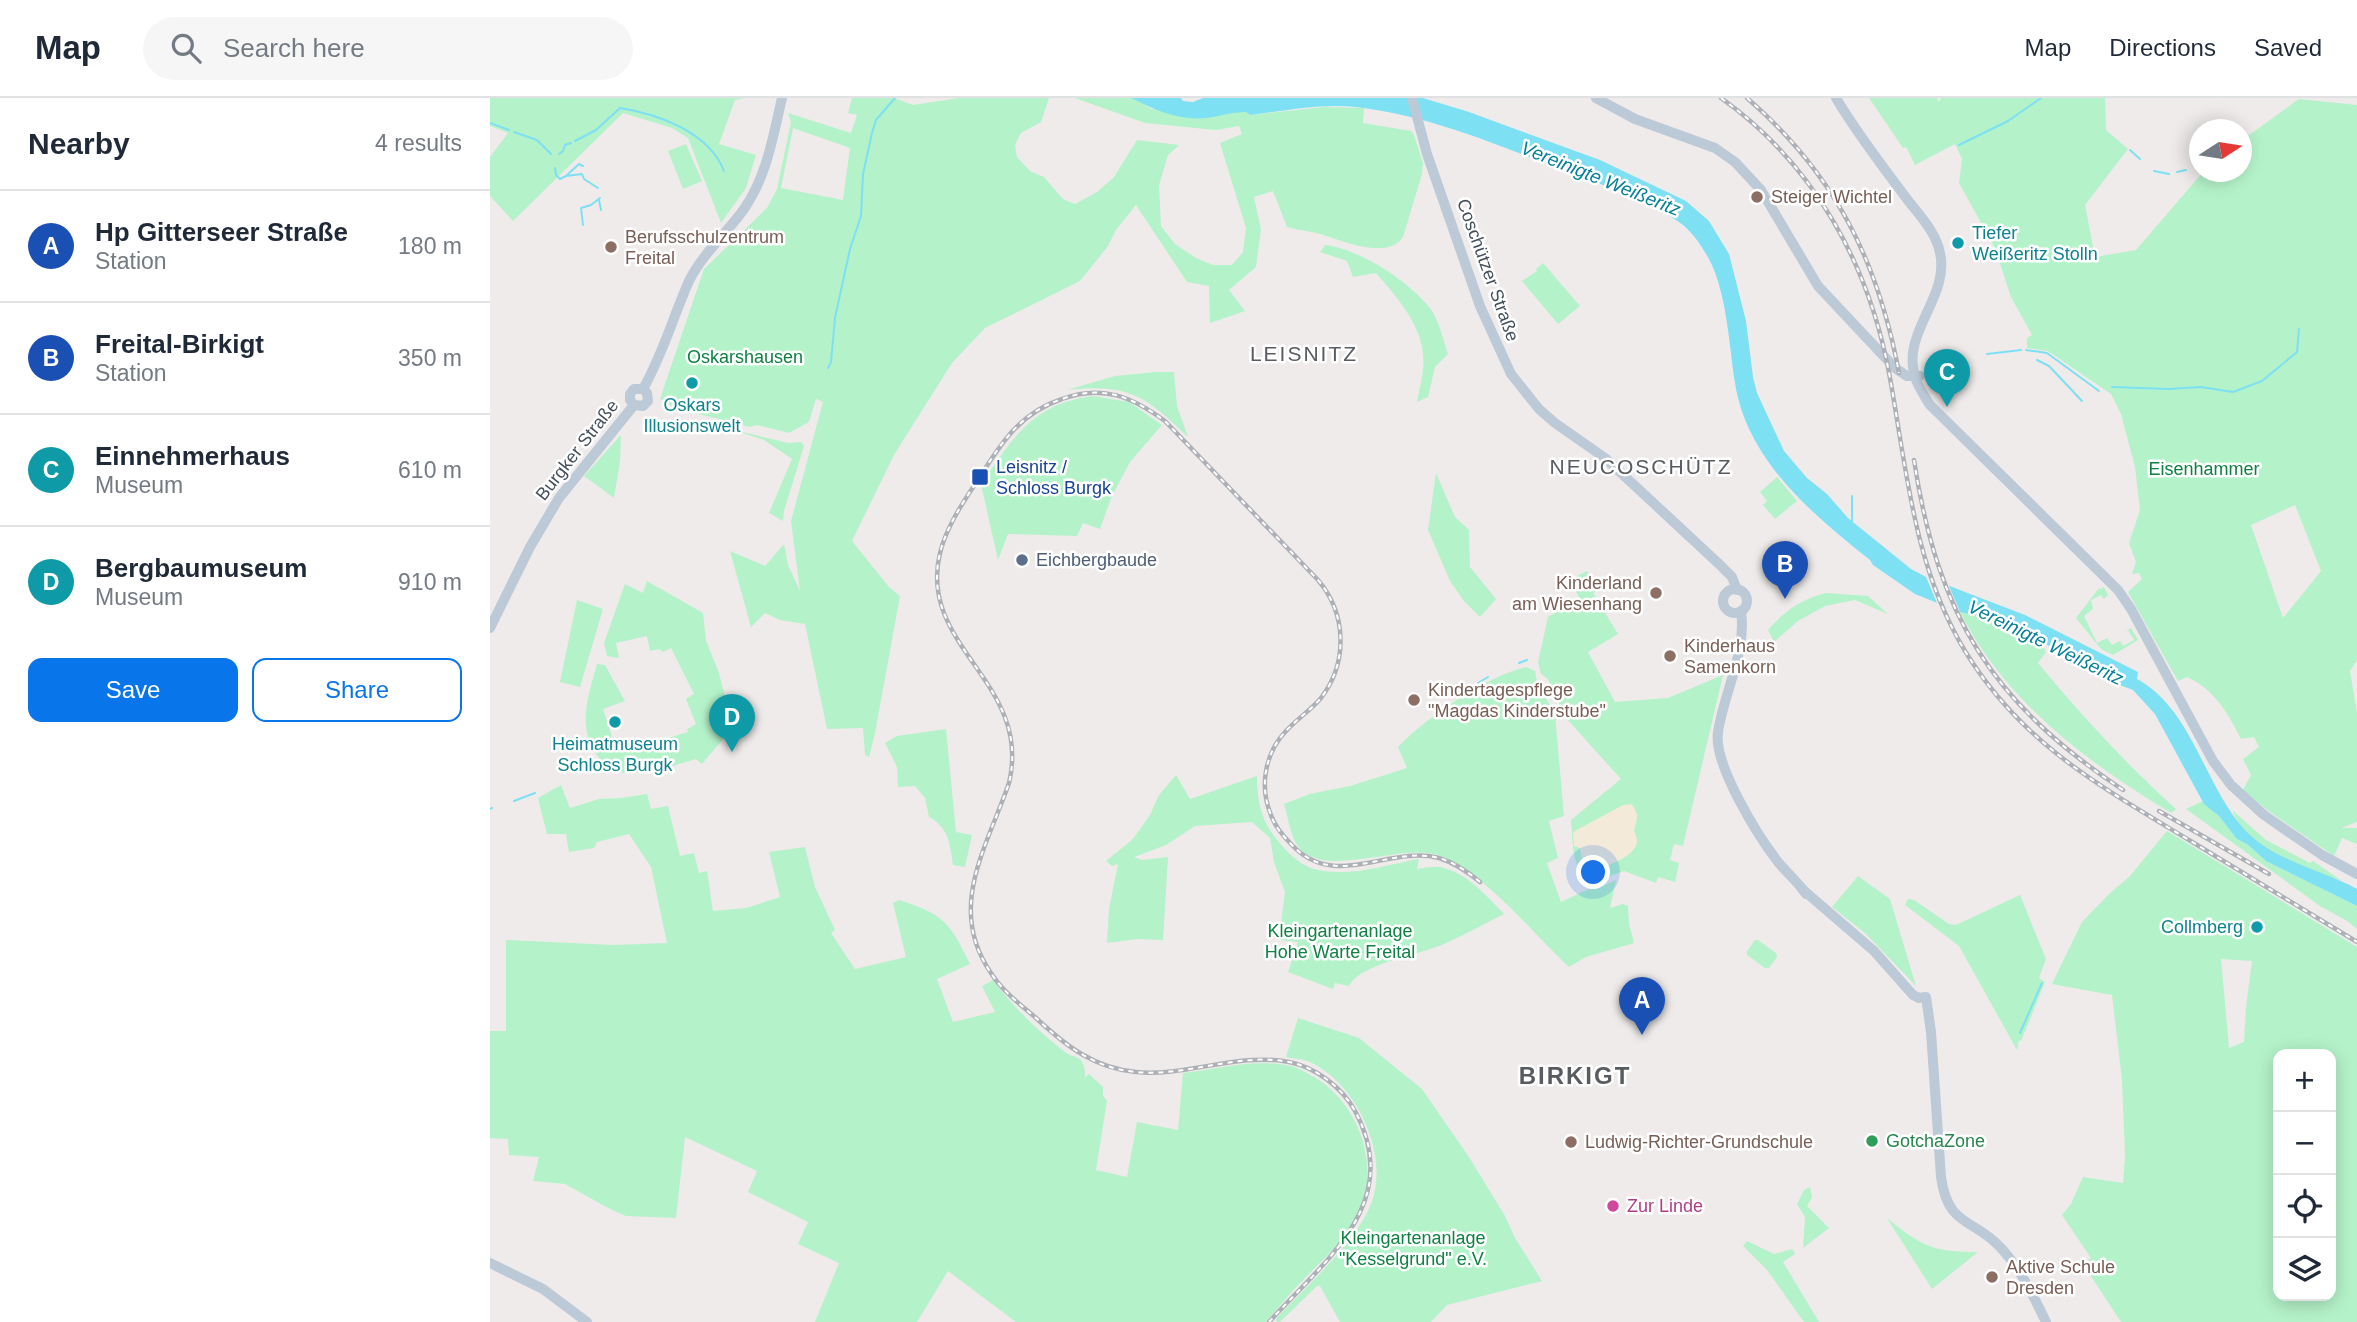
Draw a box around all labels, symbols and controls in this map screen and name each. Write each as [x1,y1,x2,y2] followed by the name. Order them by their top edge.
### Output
[143,17,633,80] search box
[35,29,101,66] text: Map
[167,29,205,67] icon: search
[223,33,365,63] text: Search here
[2025,34,2071,61] text: Map
[2109,34,2216,61] text: Directions
[2254,34,2322,61] text: Saved
[2189,119,2252,182] north arrow
[28,127,130,160] text: Nearby
[375,130,462,156] text: 4 results
[1518,137,1684,220] water label: Vereinigte Weißeritz
[1771,187,1892,207] place label: Steiger Wichtel
[1749,189,1765,205] marker: Steiger Wichtel
[1453,196,1523,344] street label: Coschützer Straße
[95,217,348,247] text: Hp Gitterseer Straße
[1972,223,2098,264] place label: Tiefer Weißeritz Stolln
[625,227,784,268] place label: Berufsschulzentrum Freital
[43,233,59,259] text: A
[398,233,462,259] text: 180 m
[1950,235,1966,251] marker: Tiefer Weißeritz Stolln
[603,239,619,255] marker: Berufsschulzentrum Freital
[95,248,167,274] text: Station
[95,329,264,359] text: Freital-Birkigt
[1250,342,1358,365] district label: LEISNITZ
[43,345,59,371] text: B
[398,345,462,371] text: 350 m
[687,347,803,367] park label: Oskarshausen
[1924,349,1970,407] pin: C
[95,360,167,386] text: Station
[684,375,700,391] marker: Oskars Illusionswelt
[643,395,741,436] place label: Oskars Illusionswelt
[532,396,622,504] street label: Burgker Straße
[95,441,290,471] text: Einnehmerhaus
[1550,455,1733,478] district label: NEUCOSCHÜTZ
[43,457,59,483] text: C
[398,457,462,483] text: 610 m
[996,457,1112,498] place label: Leisnitz / Schloss Burgk
[2148,459,2260,479] park label: Eisenhammer
[970,467,990,487] marker: Leisnitz / Schloss Burgk
[95,472,183,498] text: Museum
[1762,541,1808,599] pin: B
[1036,550,1157,570] place label: Eichbergbaude
[1014,552,1030,568] marker: Eichbergbaude
[95,553,307,583] text: Bergbaumuseum
[43,569,59,595] text: D
[398,569,462,595] text: 910 m
[1512,573,1642,614] place label: Kinderland am Wiesenhang
[95,584,183,610] text: Museum
[1648,585,1664,601] marker: Kinderland am Wiesenhang
[1965,596,2127,689] water label: Vereinigte Weißeritz
[1684,636,1776,677] place label: Kinderhaus Samenkorn
[1662,648,1678,664] marker: Kinderhaus Samenkorn
[28,658,238,722] button: Save
[252,658,462,722] button: Share
[1428,680,1606,721] place label: Kindertagespflege "Magdas Kinderstube"
[1406,692,1422,708] marker: Kindertagespflege "Magdas Kinderstube"
[709,694,755,752] pin: D
[607,714,623,730] marker: Heimatmuseum Schloss Burgk
[552,734,678,775] place label: Heimatmuseum Schloss Burgk
[1576,855,1610,889] your location
[2161,917,2243,937] place label: Collmberg
[2249,919,2265,935] marker: Collmberg
[1265,921,1415,962] park label: Kleingartenanlage Hohe Warte Freital
[1619,977,1665,1035] pin: A
[2273,1049,2336,1301] map controls
[2273,1049,2336,1112] button: +
[1519,1062,1631,1089] district label: BIRKIGT
[2273,1112,2336,1175] button: −
[1886,1131,1985,1151] place label: GotchaZone
[1585,1132,1813,1152] place label: Ludwig-Richter-Grundschule
[1864,1133,1880,1149] marker: GotchaZone
[1563,1134,1579,1150] marker: Ludwig-Richter-Grundschule
[2273,1175,2336,1238] button: locate
[1627,1196,1703,1216] place label: Zur Linde
[1605,1198,1621,1214] marker: Zur Linde
[1339,1228,1487,1269] park label: Kleingartenanlage "Kesselgrund" e.V.
[2273,1238,2336,1301] button: layers
[2006,1257,2115,1298] place label: Aktive Schule Dresden
[1984,1269,2000,1285] marker: Aktive Schule Dresden

